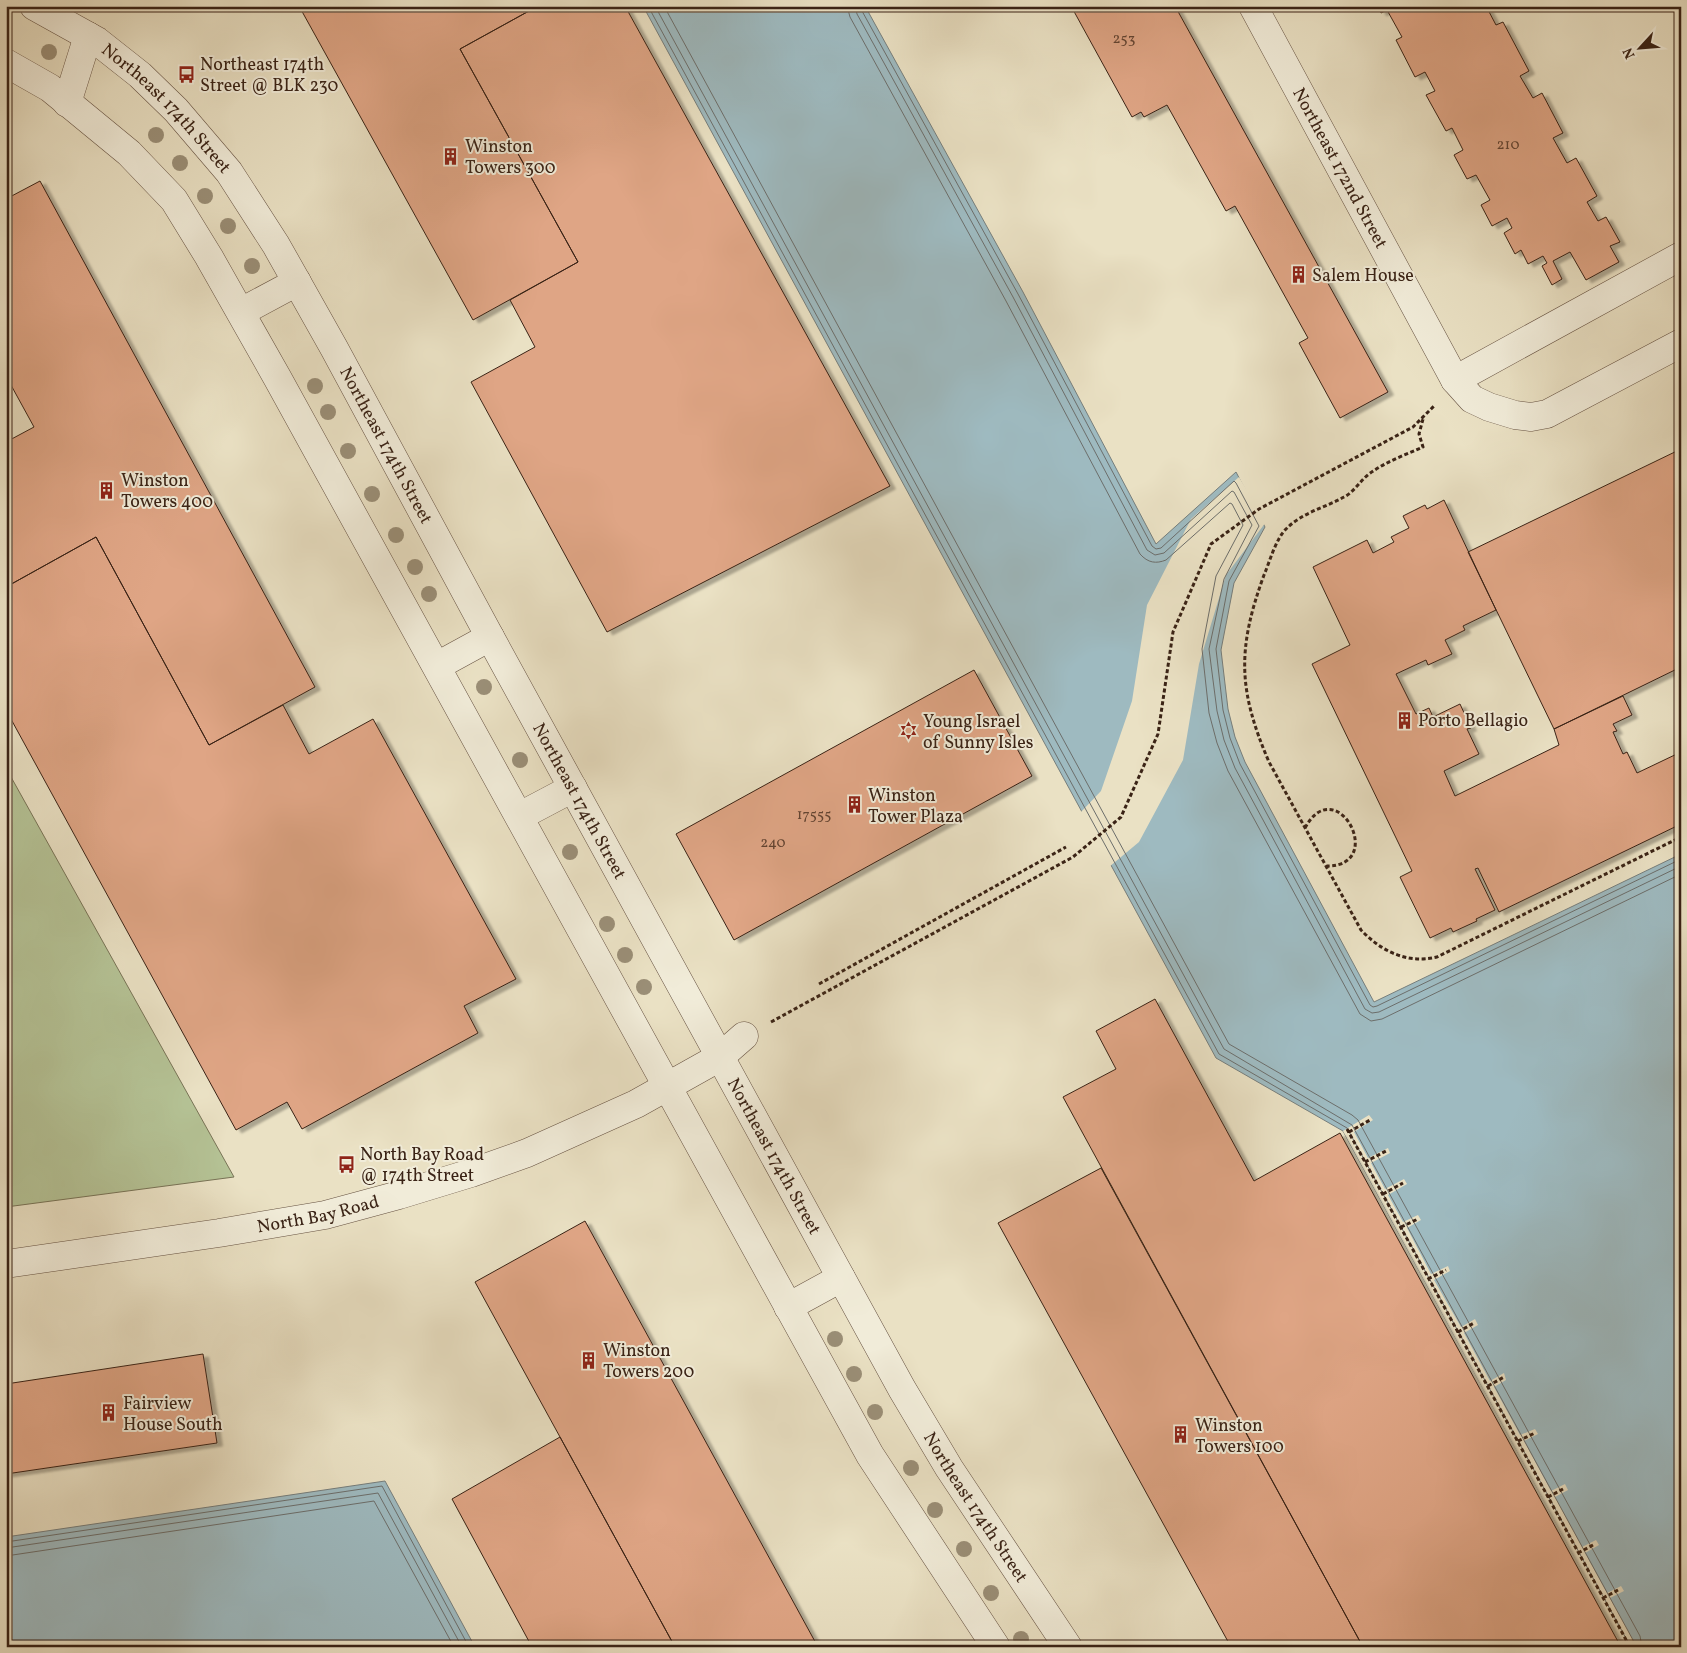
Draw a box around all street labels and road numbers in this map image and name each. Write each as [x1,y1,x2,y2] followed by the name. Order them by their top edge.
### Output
[96,38,236,180] street label: Northeast 174th Street
[1285,84,1393,254] street label: Northeast 172nd Street
[332,363,438,529] street label: Northeast 174th Street
[525,719,632,884] street label: Northeast 174th Street
[720,1074,826,1240] street label: Northeast 174th Street
[255,1190,382,1240] street label: North Bay Road
[916,1428,1033,1588] street label: Northeast 174th Street

